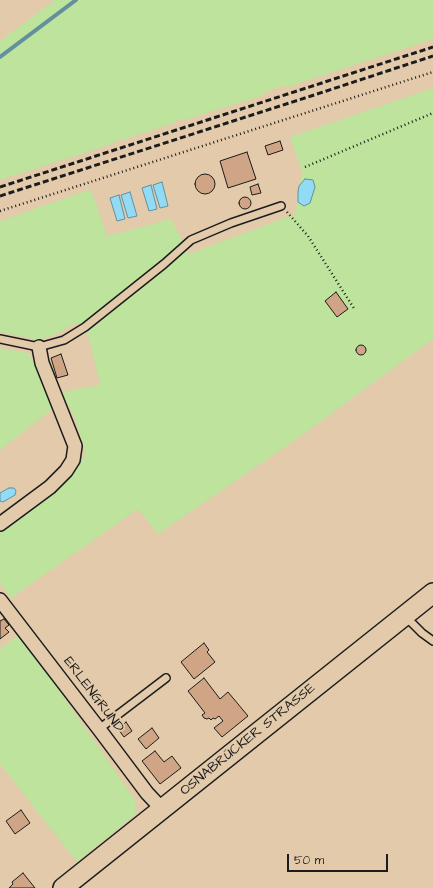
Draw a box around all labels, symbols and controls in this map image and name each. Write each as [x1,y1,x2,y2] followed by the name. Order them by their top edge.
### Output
[59,654,127,736] street label: ERLENGRUND
[177,680,319,800] street label: OSNABRÜCKER STRASSE
[289,846,390,872] scale bar
[294,852,324,869] text: 50 m

